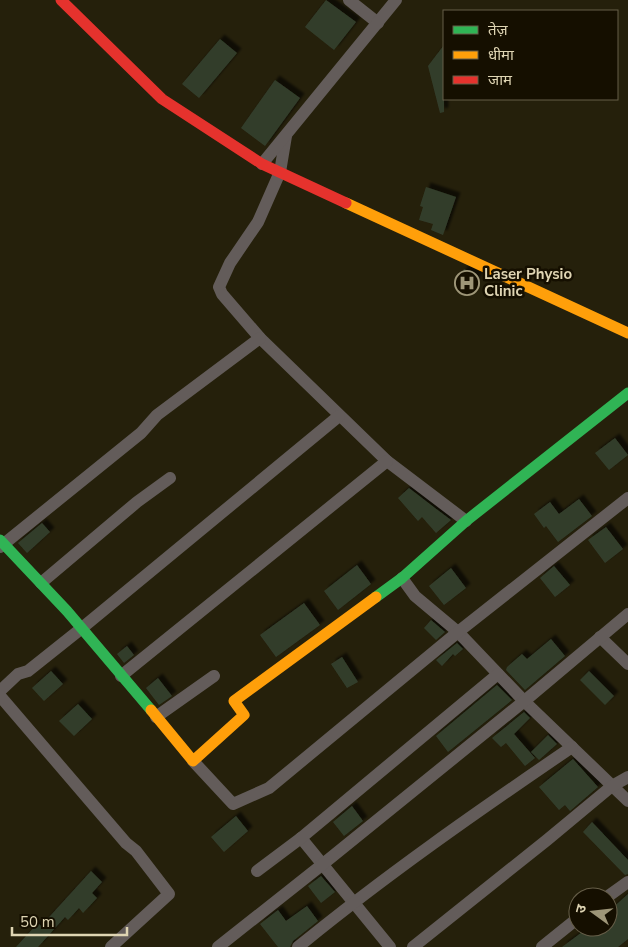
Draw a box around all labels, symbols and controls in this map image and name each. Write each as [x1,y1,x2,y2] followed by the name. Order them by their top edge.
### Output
[443,10,618,100] legend
[488,20,509,40] text: तेज़
[488,45,515,65] text: धीमा
[488,70,513,90] text: जाम
[484,264,572,301] place label: Laser Physio Clinic
[454,270,480,296] hospital icon: Laser Physio Clinic
[568,887,618,937] north arrow
[571,902,591,915] text: उ
[12,904,128,936] scale bar
[20,912,55,932] text: 50 m

